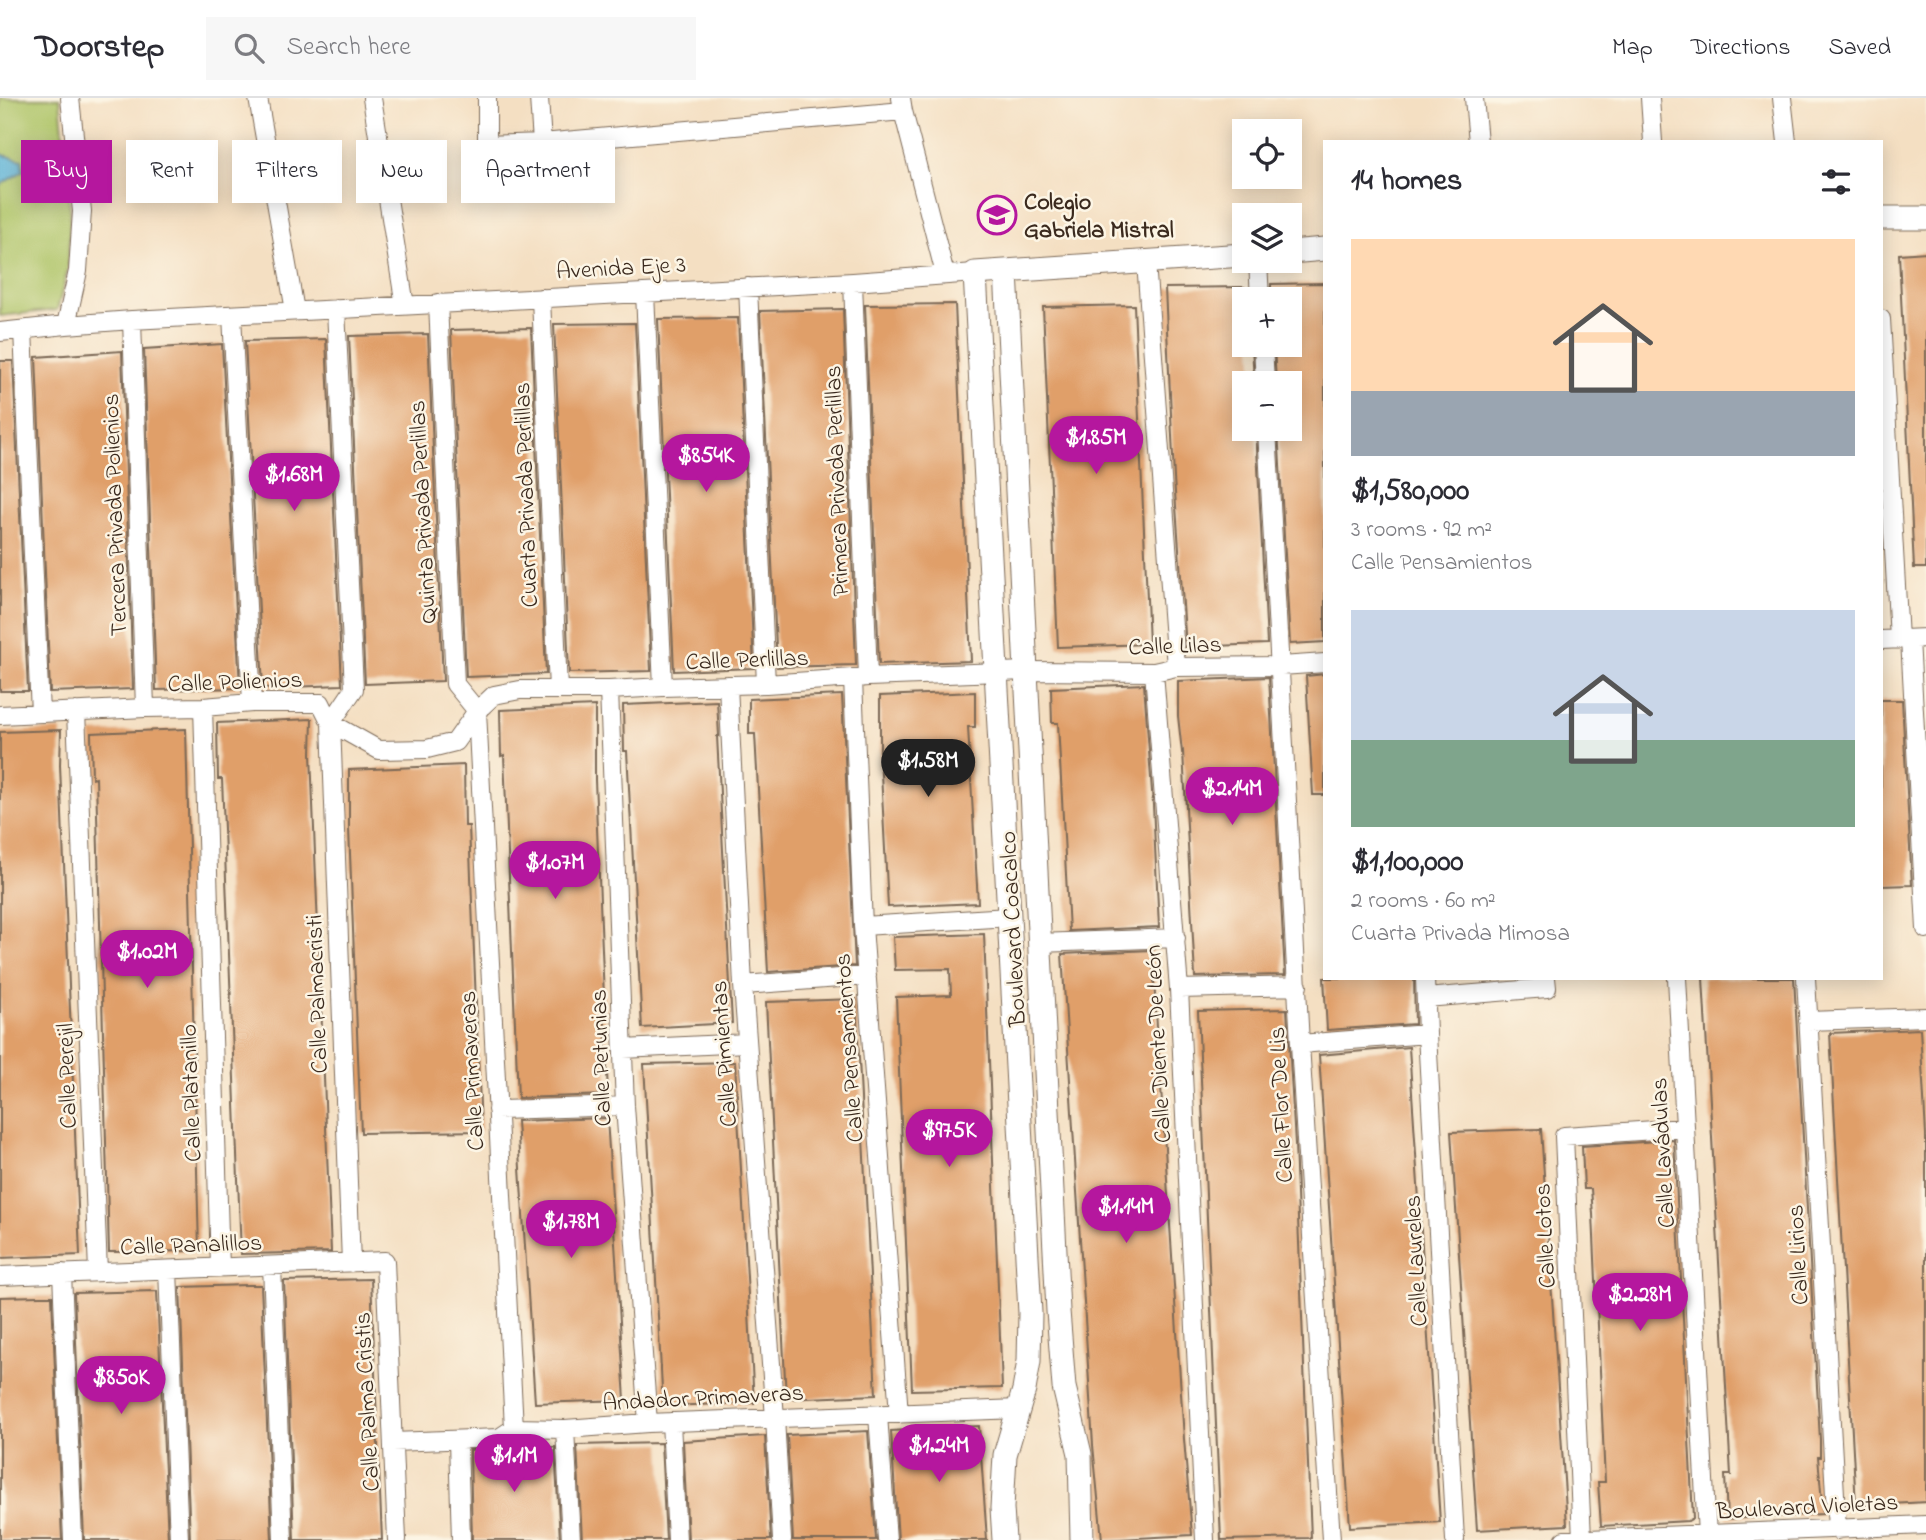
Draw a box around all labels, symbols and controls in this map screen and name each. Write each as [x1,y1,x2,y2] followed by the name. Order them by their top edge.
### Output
[206,17,696,80] search box
[35,24,164,72] text: Doorstep
[230,29,268,67] icon: search
[286,29,411,67] text: Search here
[1612,31,1653,66] text: Map
[1691,31,1790,66] text: Directions
[1828,31,1891,66] text: Saved
[1232,119,1302,441] map controls
[1232,119,1302,189] button: locate
[21,140,112,203] chip: Buy
[126,140,218,203] chip: Rent
[232,140,342,203] chip: Filters
[356,140,447,203] chip: New
[461,140,615,203] chip: Apartment
[1351,160,1462,204] text: 14 homes
[1817,163,1855,201] icon: filters
[1024,186,1174,249] place label: Colegio Gabriela Mistral
[976,194,1018,236] school or university icon: Colegio Gabriela Mistral
[1232,203,1302,273] button: layers
[555,249,687,290] street label: Avenida Eje 3
[1540,285,1666,411] icon: home
[1232,287,1302,357] button: +
[817,365,860,597] street label: Primera Privada Perlillas
[1232,371,1302,441] button: −
[506,382,549,608] street label: Cuarta Privada Perlillas
[95,393,138,637] street label: Tercera Privada Polienios
[401,399,448,624] street label: Quinta Privada Perlillas
[1039,416,1153,476] pin: $1.85M
[1065,422,1127,455] text: $1.85M
[657,434,755,494] pin: $854K
[678,440,734,473] text: $854K
[237,454,351,513] pin: $1.68M
[265,459,323,492] text: $1.68M
[1351,470,1469,514] text: $1,580,000
[1351,514,1492,547] text: 3 rooms · 92 m²
[1351,547,1533,580] text: Calle Pensamientos
[1128,628,1222,667] street label: Calle Lilas
[685,642,809,681] street label: Calle Perlillas
[1540,656,1666,782] icon: home
[167,664,303,703] street label: Calle Polienios
[871,740,985,799] pin: $1.58M
[897,745,959,778] text: $1.58M
[1175,768,1289,827] pin: $2.14M
[1202,773,1262,806] text: $2.14M
[992,830,1037,1028] street label: Boulevard Coacalco
[1351,841,1463,885] text: $1,100,000
[498,842,612,901] pin: $1.07M
[525,847,585,880] text: $1.07M
[1351,885,1496,918] text: 2 rooms · 60 m²
[298,914,339,1074] street label: Calle Palmacristi
[1351,918,1570,951] text: Cuarta Privada Mimosa
[90,930,204,990] pin: $1.02M
[116,936,178,969] text: $1.02M
[1137,944,1182,1144] street label: Calle Diente De León
[826,952,875,1144] street label: Calle Pensamientos
[703,980,748,1128] street label: Calle Pimientas
[583,989,622,1127] street label: Calle Petunias
[452,990,495,1152] street label: Calle Primaveras
[49,1023,88,1129] street label: Calle Perejil
[173,1023,212,1163] street label: Calle Platanillo
[1261,1026,1304,1184] street label: Calle Flor De Lis
[1643,1077,1686,1229] street label: Calle Lavádulas
[900,1110,998,1169] pin: $975K
[922,1115,976,1148] text: $975K
[1526,1182,1567,1289] street label: Calle Lotos
[1069,1186,1183,1245] pin: $1.14M
[1098,1191,1154,1224] text: $1.14M
[1397,1194,1438,1328] street label: Calle Laureles
[514,1200,628,1260] pin: $1.78M
[1779,1204,1820,1306] street label: Calle Lirios
[542,1206,600,1239] text: $1.78M
[119,1227,263,1266] street label: Calle Panalillos
[1583,1274,1697,1333] pin: $2.28M
[1608,1279,1672,1312] text: $2.28M
[346,1311,391,1493] street label: Calle Palma Cristis
[72,1356,170,1416] pin: $850K
[93,1362,149,1395] text: $850K
[602,1377,805,1422] street label: Andador Primaveras
[882,1424,996,1484] pin: $1.24M
[909,1430,969,1463] text: $1.24M
[465,1434,563,1494] pin: $1.1M
[490,1440,538,1473] text: $1.1M
[1714,1486,1899,1531] street label: Boulevard Violetas

